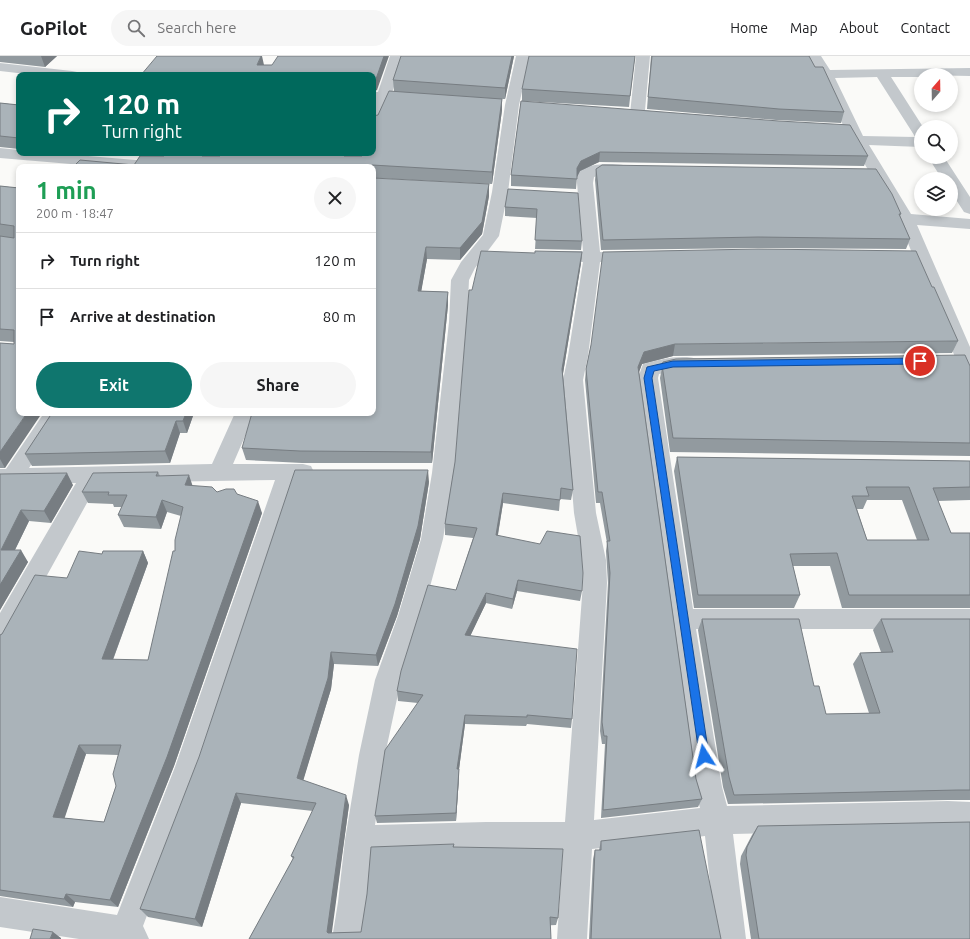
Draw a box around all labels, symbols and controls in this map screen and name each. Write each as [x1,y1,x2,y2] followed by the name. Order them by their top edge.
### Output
[111,10,391,46] search box
[20,17,87,39] text: GoPilot
[125,17,147,39] icon: search
[157,19,237,36] text: Search here
[730,20,768,36] text: Home
[790,20,818,36] text: Map
[840,20,879,36] text: About
[901,20,950,36] text: Contact
[914,68,958,112] north arrow
[914,68,958,216] map controls
[36,88,88,140] icon: right
[102,88,180,119] text: 120 m
[914,120,958,164] button: search
[102,121,182,141] text: Turn right
[914,172,958,216] button: layers
[36,177,97,204] text: 1 min
[314,177,356,219] button: close
[36,206,114,220] text: 200 m · 18:47
[36,250,58,272] icon: right
[70,252,140,269] text: Turn right
[314,252,356,269] text: 120 m
[36,306,58,328] icon: arrive
[70,308,216,325] text: Arrive at destination
[323,308,356,325] text: 80 m
[903,344,937,378] pin
[909,350,931,372] icon: arrive
[36,362,192,408] button: Exit
[200,362,356,408] button: Share
[683,735,725,777] position arrow

